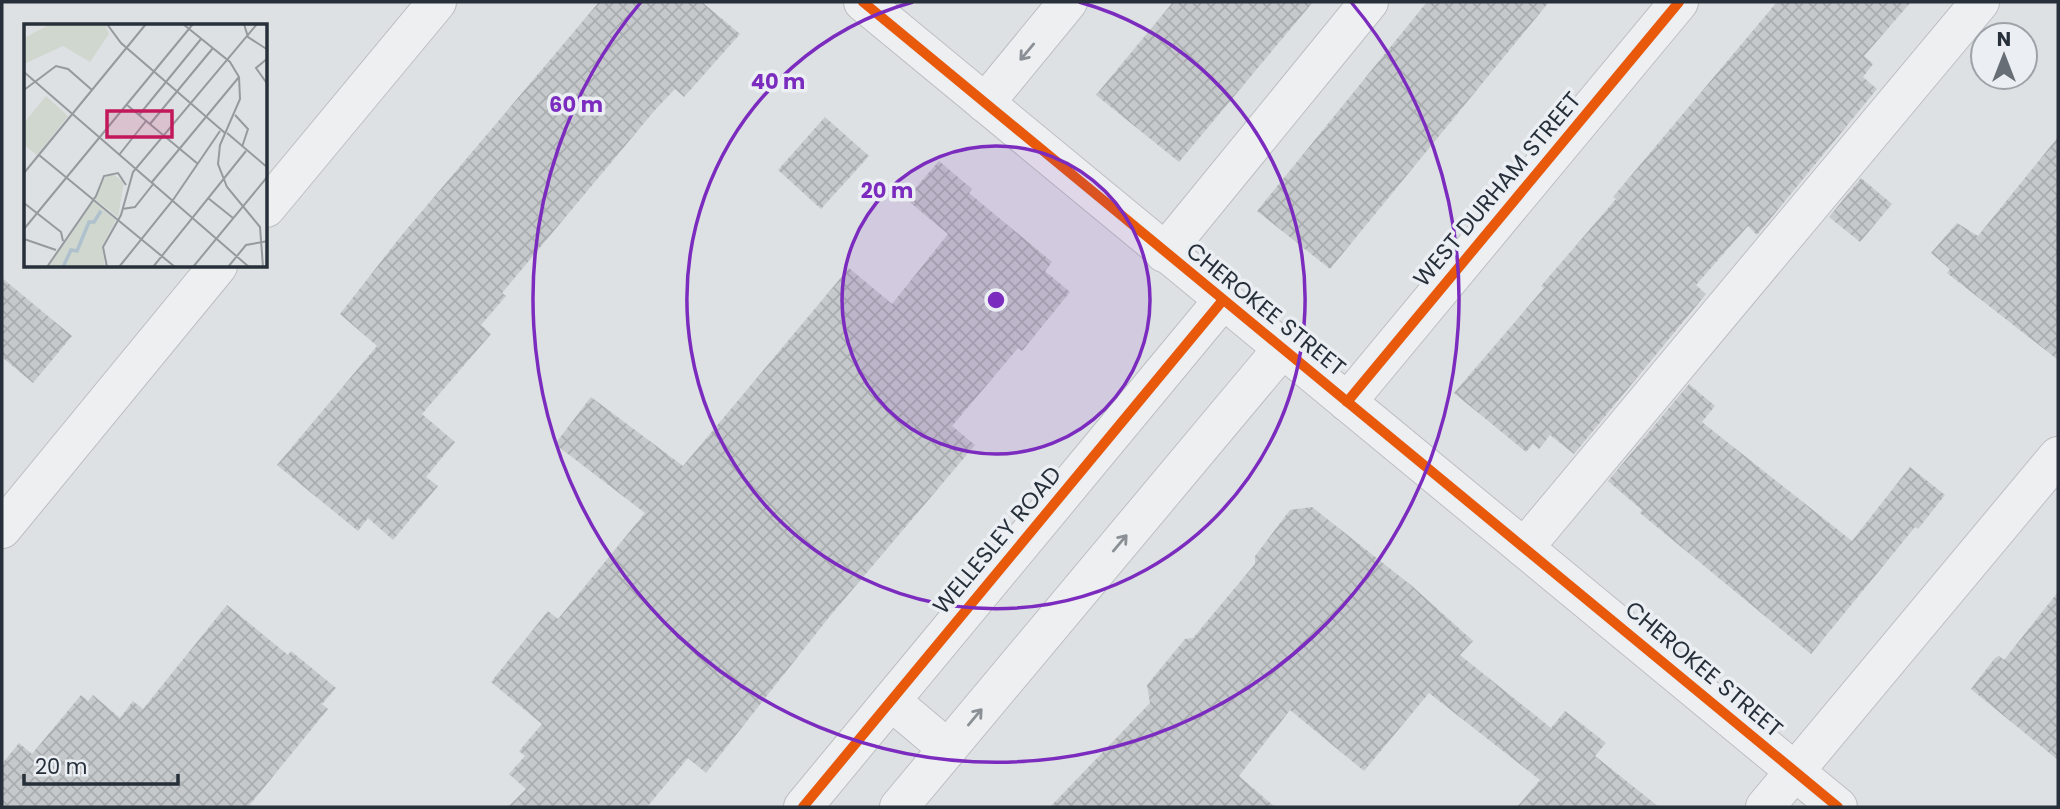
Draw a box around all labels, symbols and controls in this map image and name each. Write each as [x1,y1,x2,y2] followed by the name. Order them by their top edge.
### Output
[1969,21,2039,91] north arrow
[24,24,268,268] inset map
[1997,26,2011,53] text: N
[1019,43,1035,61] one-way arrow
[751,67,805,96] text: 40 m
[1406,85,1588,293] street label: WEST DURHAM STREET
[549,90,603,119] text: 60 m
[861,176,913,205] text: 20 m
[1179,235,1353,383] street label: CHEROKEE STREET
[984,288,1008,312] centre of rings
[925,459,1069,621] street label: WELLESLEY ROAD
[1113,534,1128,552] one-way arrow
[1618,593,1790,745] street label: CHEROKEE STREET
[967,709,982,727] one-way arrow
[24,742,178,786] scale bar
[35,752,88,781] text: 20 m

